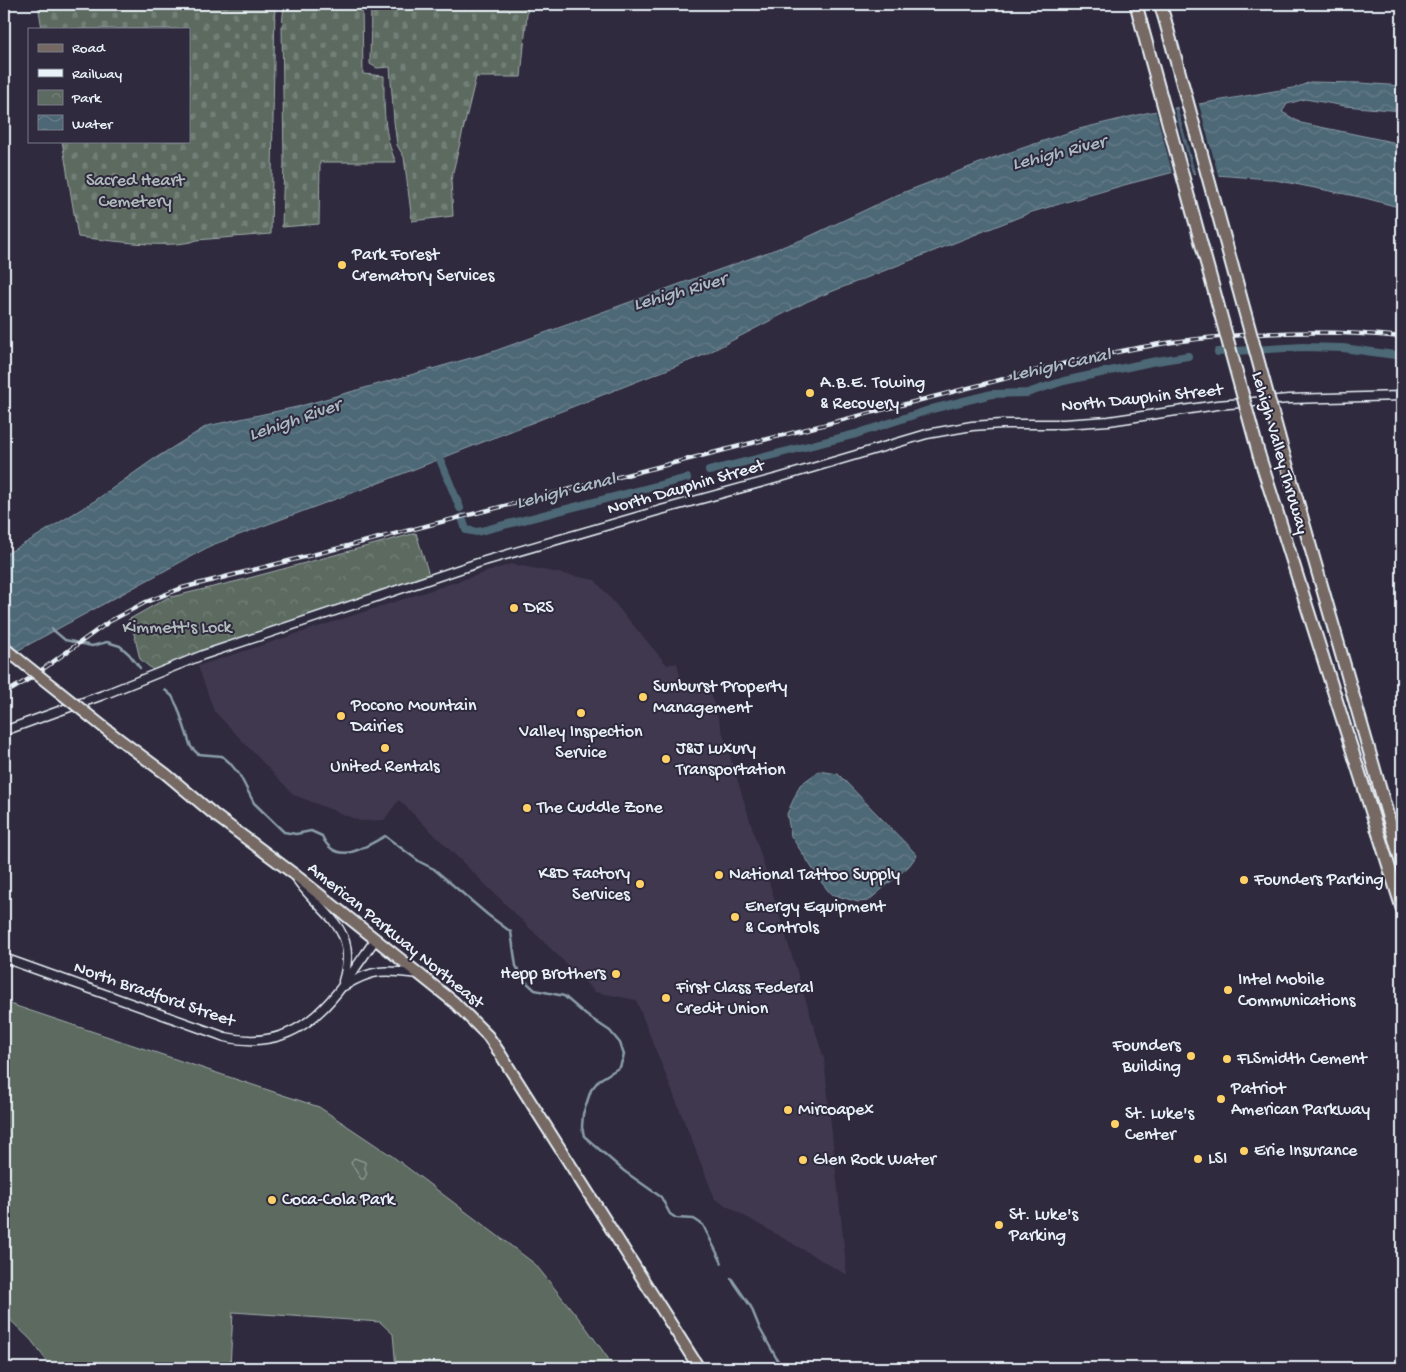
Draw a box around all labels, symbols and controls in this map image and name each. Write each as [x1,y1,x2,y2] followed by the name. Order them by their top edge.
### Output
[28,28,190,142] legend
[72,40,106,58] text: Road
[72,66,123,84] text: Railway
[71,90,102,108] text: Park
[72,116,114,134] text: Water
[1010,130,1112,177] water label: Lehigh River
[86,171,186,213] park label: Sacred Heart Cemetery
[351,245,496,287] place label: Park Forest Crematory Services
[336,259,348,271] marker: Park Forest Crematory Services
[631,268,733,317] water label: Lehigh River
[1009,344,1115,388] water label: Lehigh Canal
[1246,369,1312,537] street label: Lehigh Valley Thruway
[820,373,925,415] place label: A.B.E. Towing & Recovery
[1060,380,1225,418] street label: North Dauphin Street
[804,387,816,399] marker: A.B.E. Towing & Recovery
[246,393,348,447] water label: Lehigh River
[605,455,768,520] street label: North Dauphin Street
[514,468,620,515] water label: Lehigh Canal
[523,598,554,619] place label: DRS
[508,602,520,614] marker: DRS
[123,618,233,639] park label: Kimmett's Lock
[653,677,787,719] place label: Sunburst Property Management
[637,691,649,703] marker: Sunburst Property Management
[350,696,477,738] place label: Pocono Mountain Dairies
[575,707,587,719] marker: Valley Inspection Service
[335,710,347,722] marker: Pocono Mountain Dairies
[518,722,643,764] place label: Valley Inspection Service
[675,739,786,781] place label: J&J Luxury Transportation
[379,742,391,754] marker: United Rentals
[660,753,672,765] marker: J&J Luxury Transportation
[330,757,441,778] place label: United Rentals
[536,798,663,819] place label: The Cuddle Zone
[521,802,533,814] marker: The Cuddle Zone
[303,858,489,1015] street label: American Parkway Northeast
[539,864,631,906] place label: K&D Factory Services
[729,865,900,886] place label: National Tattoo Supply
[713,869,725,881] marker: National Tattoo Supply
[1253,870,1384,891] place label: Founders Parking
[1238,874,1250,886] marker: Founders Parking
[634,878,646,890] marker: K&D Factory Services
[745,897,887,939] place label: Energy Equipment & Controls
[729,911,741,923] marker: Energy Equipment & Controls
[71,958,239,1033] street label: North Bradford Street
[500,964,607,985] place label: Hepp Brothers
[610,968,622,980] marker: Hepp Brothers
[1238,970,1357,1012] place label: Intel Mobile Communications
[675,978,814,1020] place label: First Class Federal Credit Union
[1222,984,1234,996] marker: Intel Mobile Communications
[660,992,672,1004] marker: First Class Federal Credit Union
[1112,1036,1182,1078] place label: Founders Building
[1236,1049,1368,1070] place label: FLSmidth Cement
[1185,1050,1197,1062] marker: Founders Building
[1221,1053,1233,1065] marker: FLSmidth Cement
[1230,1079,1370,1121] place label: Patriot American Parkway
[1215,1093,1227,1105] marker: Patriot American Parkway
[798,1100,874,1121] place label: Mircoapex
[782,1104,794,1116] marker: Mircoapex
[1125,1104,1196,1146] place label: St. Luke's Center
[1109,1118,1121,1130] marker: St. Luke's Center
[1254,1141,1358,1162] place label: Erie Insurance
[1238,1145,1250,1157] marker: Erie Insurance
[1208,1149,1227,1170] place label: LSI
[813,1150,938,1171] place label: Glen Rock Water
[1192,1153,1204,1165] marker: LSI
[797,1154,809,1166] marker: Glen Rock Water
[282,1190,396,1211] place label: Coca-Cola Park
[266,1194,278,1206] marker: Coca-Cola Park
[1008,1205,1080,1247] place label: St. Luke's Parking
[993,1219,1005,1231] marker: St. Luke's Parking

